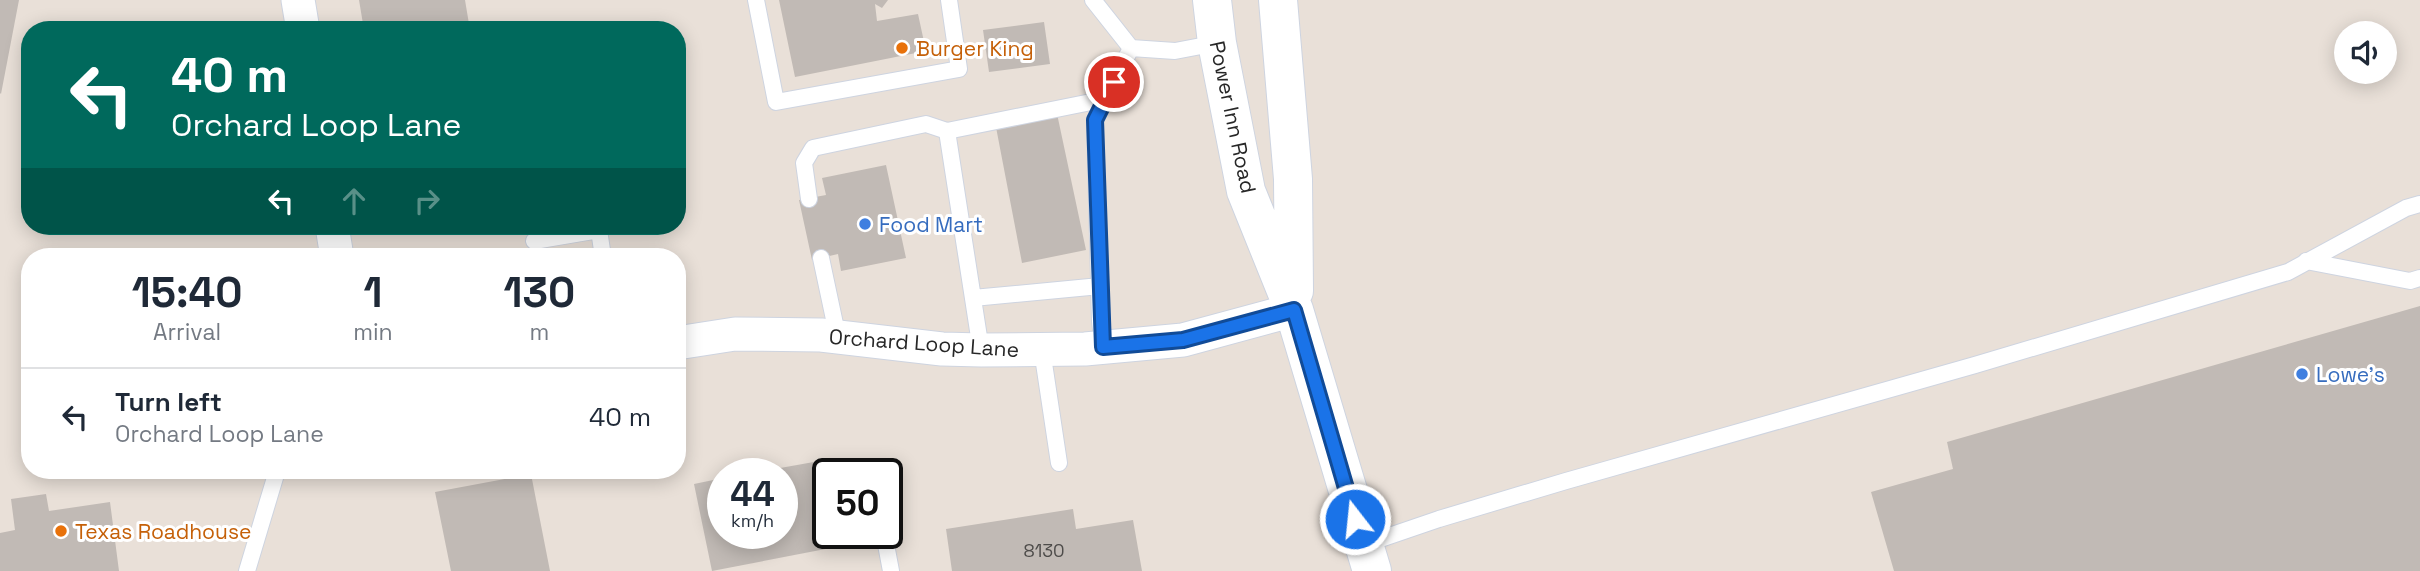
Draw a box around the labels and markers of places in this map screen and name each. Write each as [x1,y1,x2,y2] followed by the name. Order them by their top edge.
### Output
[916,35,1034,62] place label: Burger King
[894,40,910,56] marker: Burger King
[1084,52,1144,112] pin
[879,211,983,238] place label: Food Mart
[857,216,873,232] marker: Food Mart
[2316,361,2385,388] place label: Lowe's
[2294,366,2310,382] marker: Lowe's
[75,518,251,545] place label: Texas Roadhouse
[53,523,69,539] marker: Texas Roadhouse

